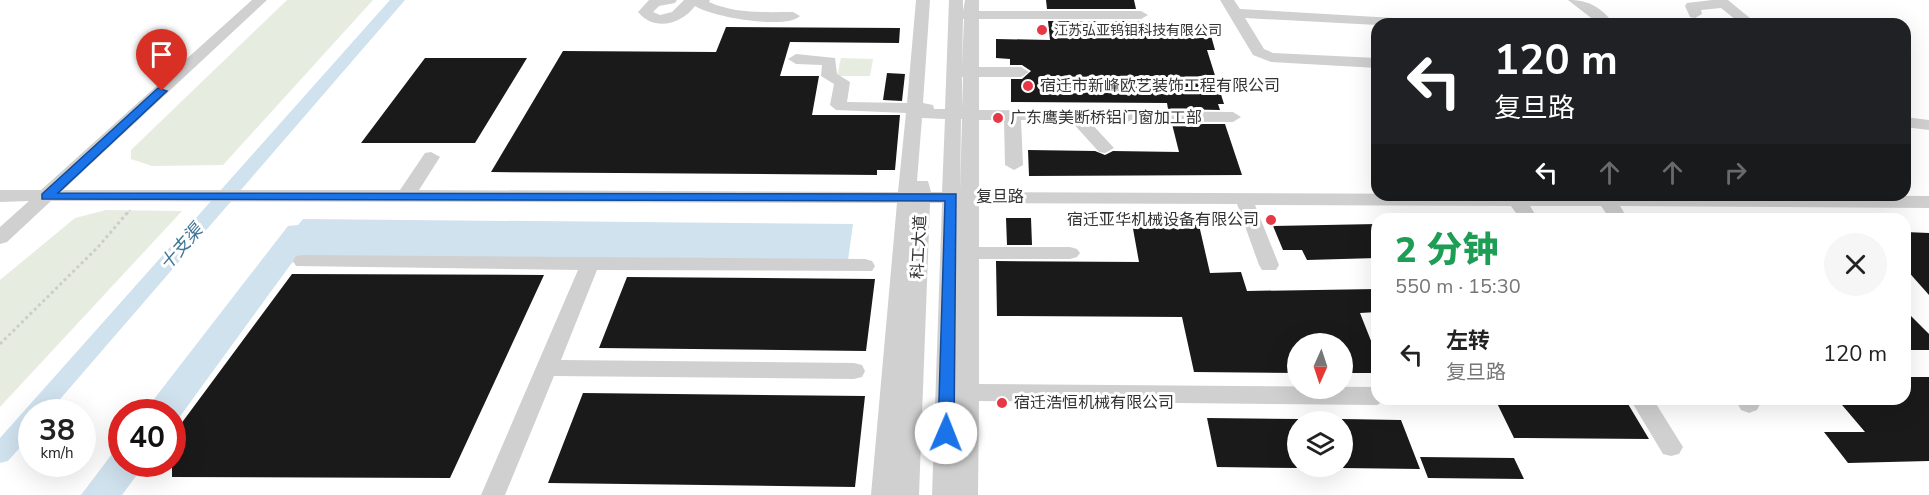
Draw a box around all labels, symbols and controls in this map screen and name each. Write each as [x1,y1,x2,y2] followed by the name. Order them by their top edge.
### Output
[1054,21,1222,40] place label: 江苏弘亚钨钼科技有限公司
[1035,23,1049,37] marker: 江苏弘亚钨钼科技有限公司
[136,29,187,91] pin
[1494,32,1618,89] text: 120 m
[145,38,178,71] icon: arrive
[1395,42,1473,120] icon: left
[1040,75,1280,97] place label: 宿迁市新峰欧艺装饰工程有限公司
[1021,79,1035,93] marker: 宿迁市新峰欧艺装饰工程有限公司
[1494,90,1575,127] text: 复旦路
[1010,107,1202,129] place label: 广东鹰美断桥铝门窗加工部
[991,111,1005,125] marker: 广东鹰美断桥铝门窗加工部
[1530,156,1563,189] icon: left
[1593,156,1626,189] icon: ahead
[1656,156,1689,189] icon: ahead
[1719,156,1752,189] icon: right
[976,186,1024,208] street label: 复旦路
[1067,209,1259,231] place label: 宿迁亚华机械设备有限公司
[1264,213,1278,227] marker: 宿迁亚华机械设备有限公司
[906,214,932,280] street label: 科工大道
[154,216,210,275] water label: 十支渠
[1395,226,1499,275] text: 2 分钟
[1824,233,1887,296] button: close
[1395,273,1521,300] text: 550 m · 15:30
[1446,326,1490,356] text: 左转
[1287,333,1353,399] north arrow
[1287,333,1353,477] map controls
[1395,338,1428,371] icon: left
[1823,339,1887,369] text: 120 m
[1446,359,1506,386] text: 复旦路
[1014,392,1174,414] place label: 宿迁浩恒机械有限公司
[995,396,1009,410] marker: 宿迁浩恒机械有限公司
[108,399,186,477] speed limit sign: 40
[914,401,978,465] position arrow
[39,410,75,451] text: 38
[1287,411,1353,477] button: layers
[40,443,74,463] text: km/h

